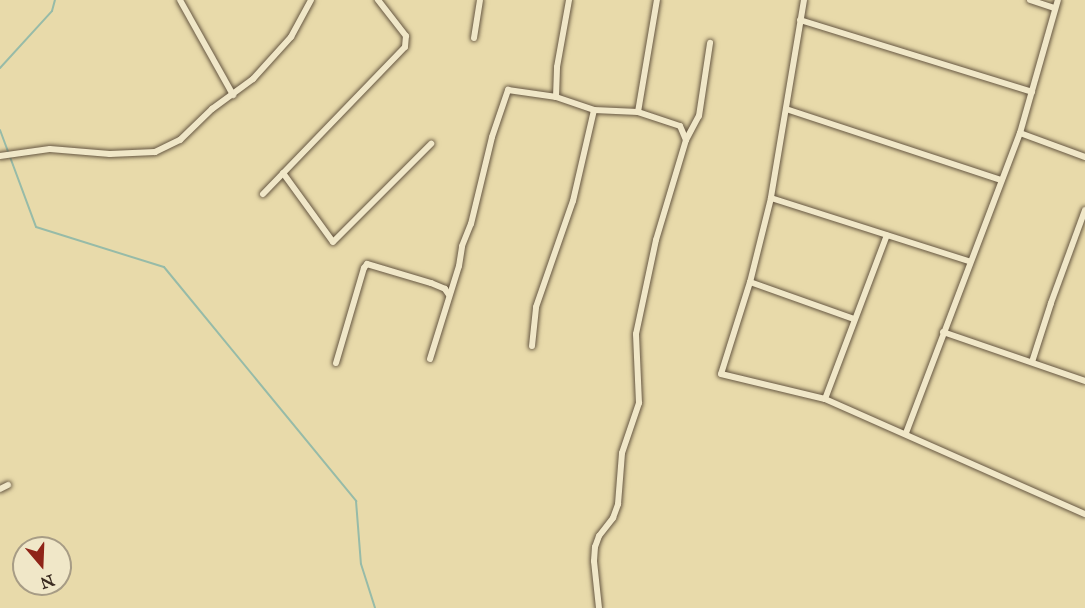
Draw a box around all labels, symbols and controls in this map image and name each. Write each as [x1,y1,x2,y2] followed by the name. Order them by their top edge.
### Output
[12,536,72,596] north arrow
[38,570,57,593] text: N

